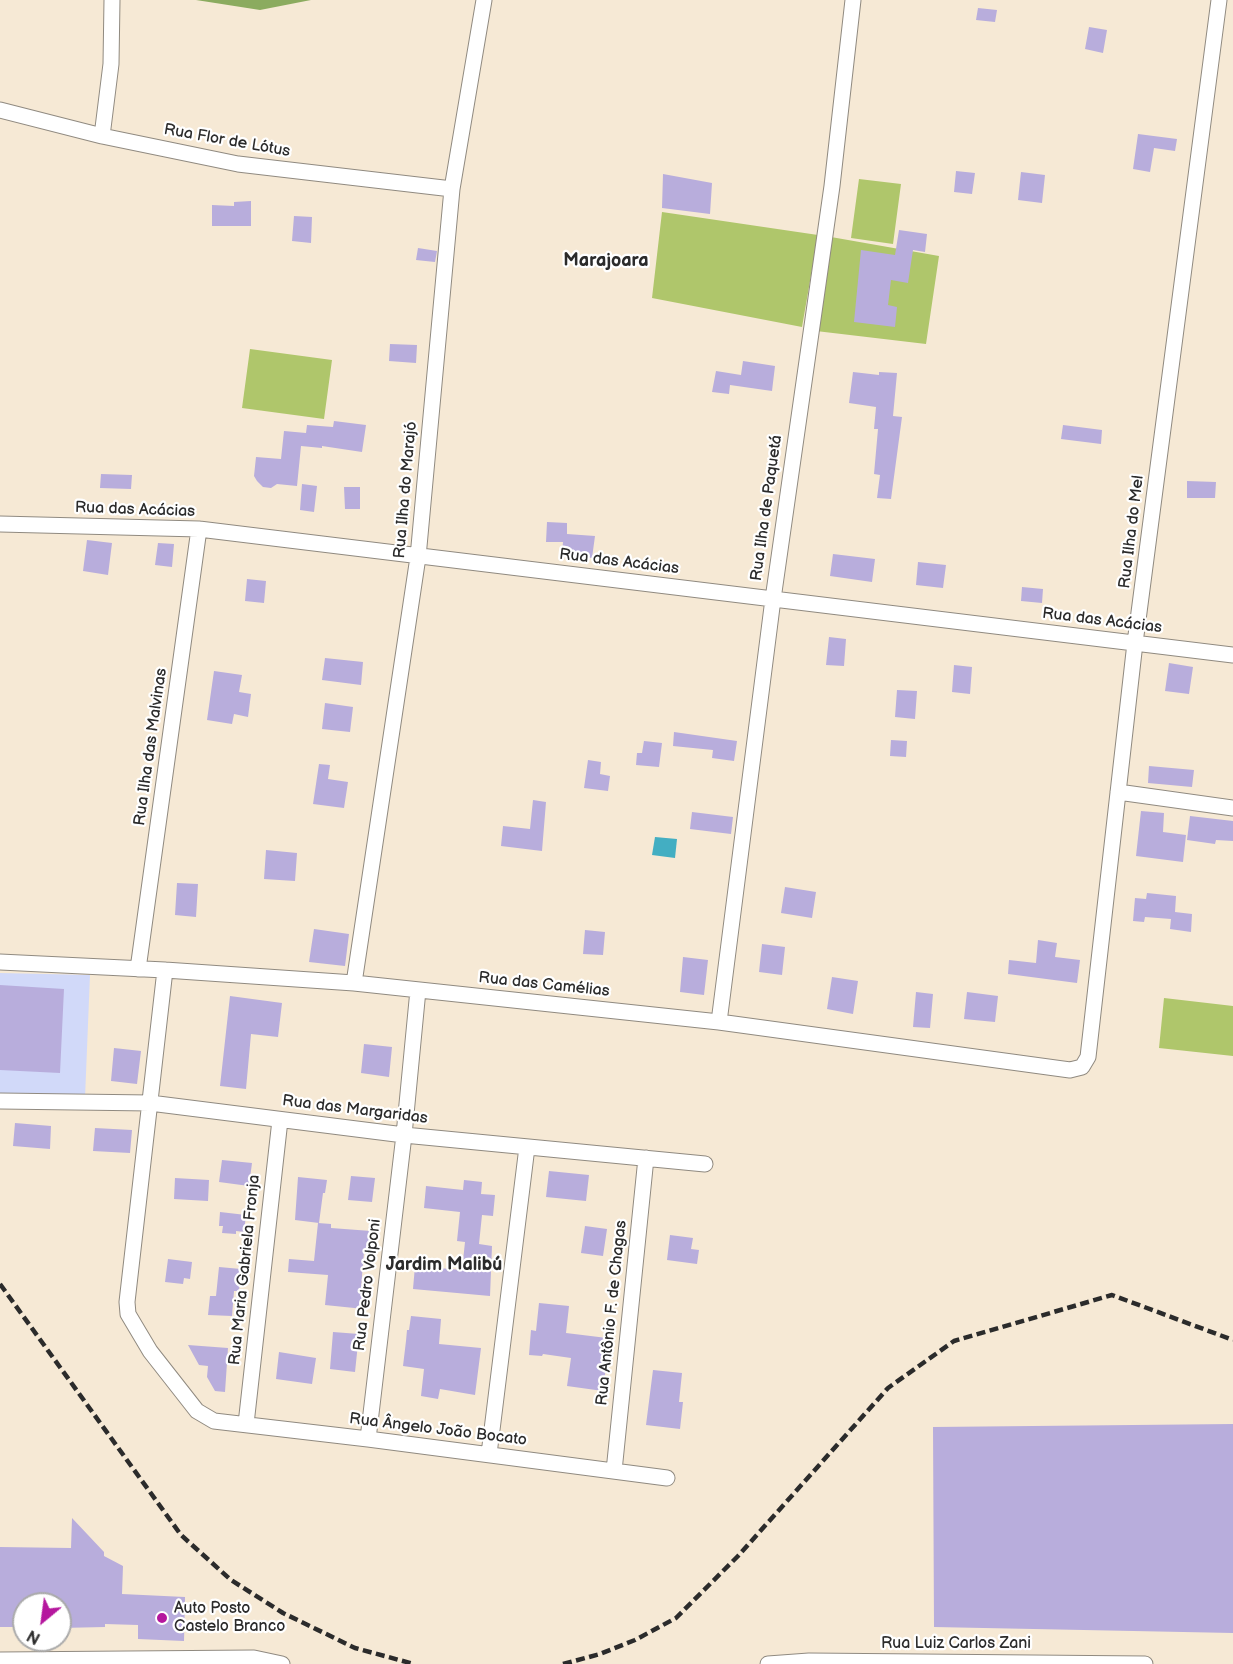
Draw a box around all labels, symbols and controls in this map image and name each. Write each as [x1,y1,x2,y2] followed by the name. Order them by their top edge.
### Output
[162,120,292,162] street label: Rua Flor de Lótus
[563,250,649,272] district label: Marajoara
[390,421,422,559] street label: Rua Ilha do Marajó
[747,434,787,582] street label: Rua Ilha de Paquetá
[1116,474,1148,590] street label: Rua Ilha do Mel
[75,498,195,522] street label: Rua das Acácias
[558,545,680,579] street label: Rua das Acácias
[1041,604,1163,638] street label: Rua das Acácias
[130,667,172,827] street label: Rua Ilha das Malvinas
[478,969,610,1001] street label: Rua das Camélias
[281,1092,429,1128] street label: Rua das Margaridas
[225,1174,265,1366] street label: Rua Maria Gabriela Fronja
[350,1218,386,1352] street label: Rua Pedro Volponi
[593,1219,631,1407] street label: Rua Antônio F. de Chagas
[386,1254,502,1276] district label: Jardim Malibú
[348,1410,528,1450] street label: Rua Ângelo João Bocato
[12,1592,72,1652] north arrow
[174,1599,285,1637] place label: Auto Posto Castelo Branco
[155,1611,169,1625] marker: Auto Posto Castelo Branco
[24,1625,44,1648] text: N
[881,1634,1031,1654] street label: Rua Luiz Carlos Zani

